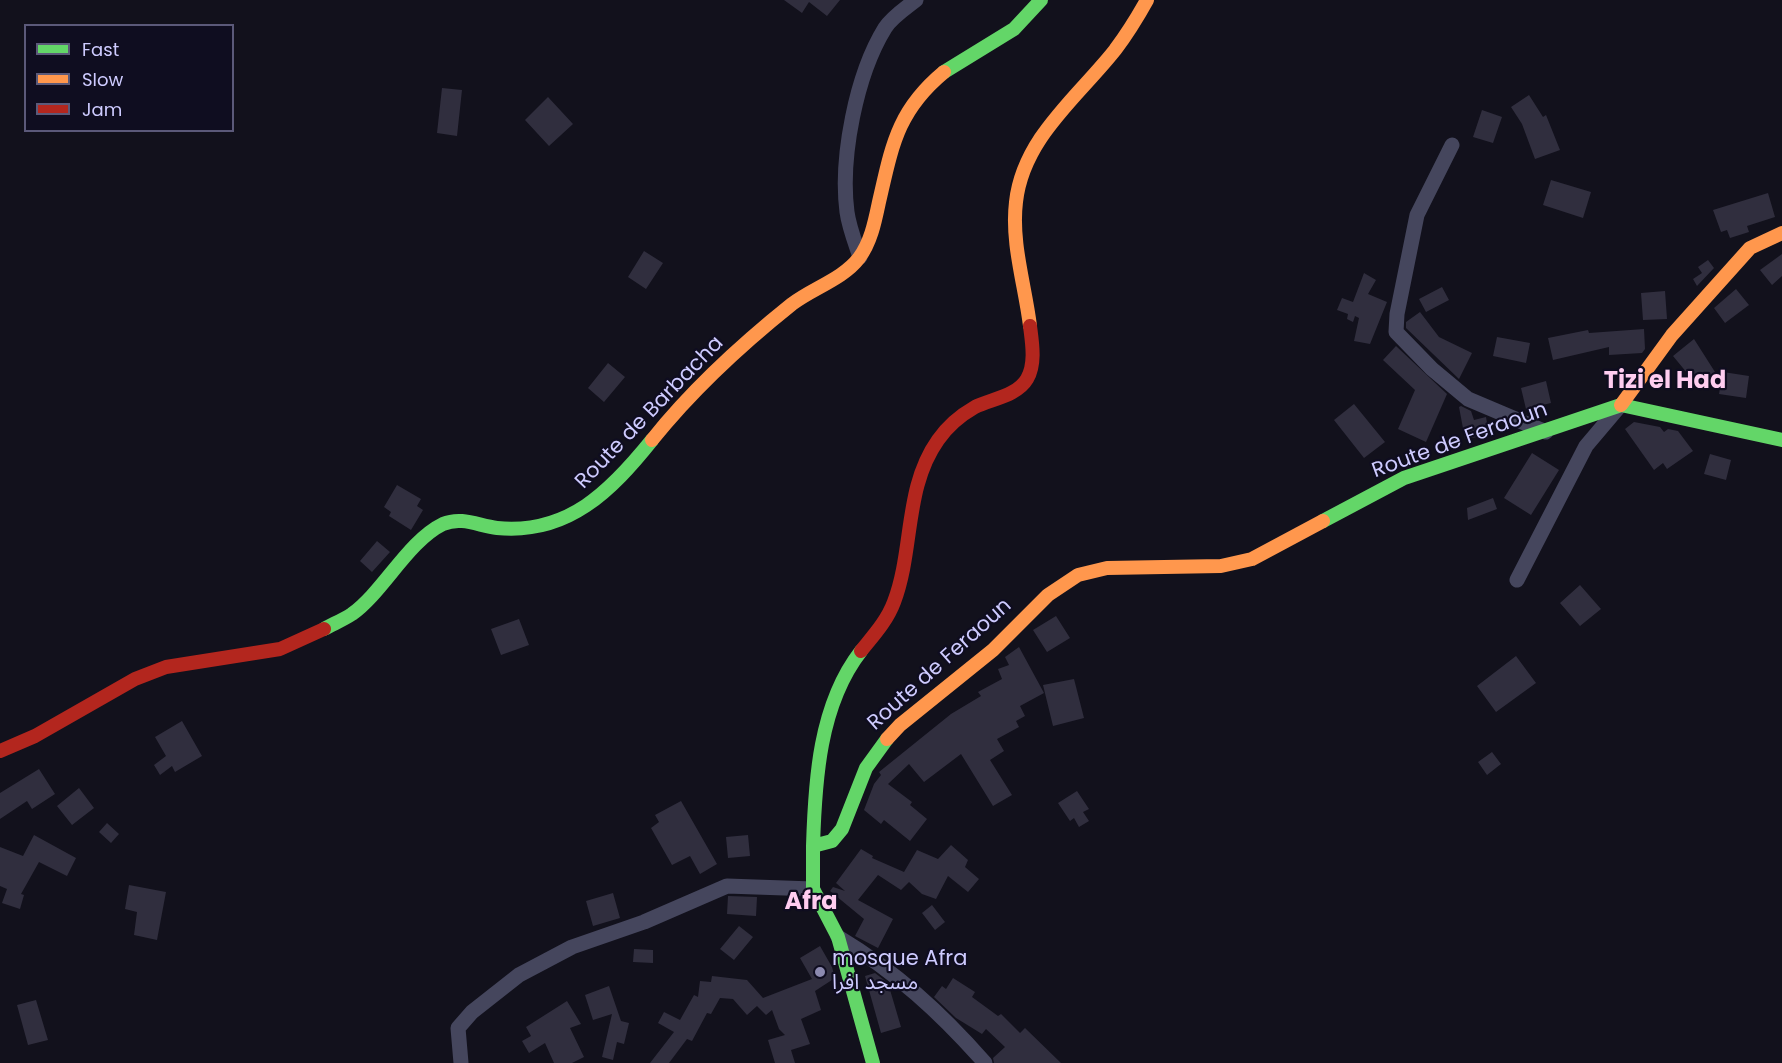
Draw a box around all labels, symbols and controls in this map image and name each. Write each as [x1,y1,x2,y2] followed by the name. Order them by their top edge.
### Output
[24,24,234,132] legend
[82,37,119,62] text: Fast
[82,67,123,92] text: Slow
[82,97,122,122] text: Jam
[571,331,729,495] street label: Route de Barbacha
[1604,368,1726,396] district label: Tizi el Had
[1369,398,1551,484] street label: Route de Feraoun
[863,594,1017,736] street label: Route de Feraoun
[785,889,837,917] district label: Afra
[832,947,967,997] place label: mosque Afra مسجد افرا
[813,965,827,979] marker: mosque Afra مسجد افرا

